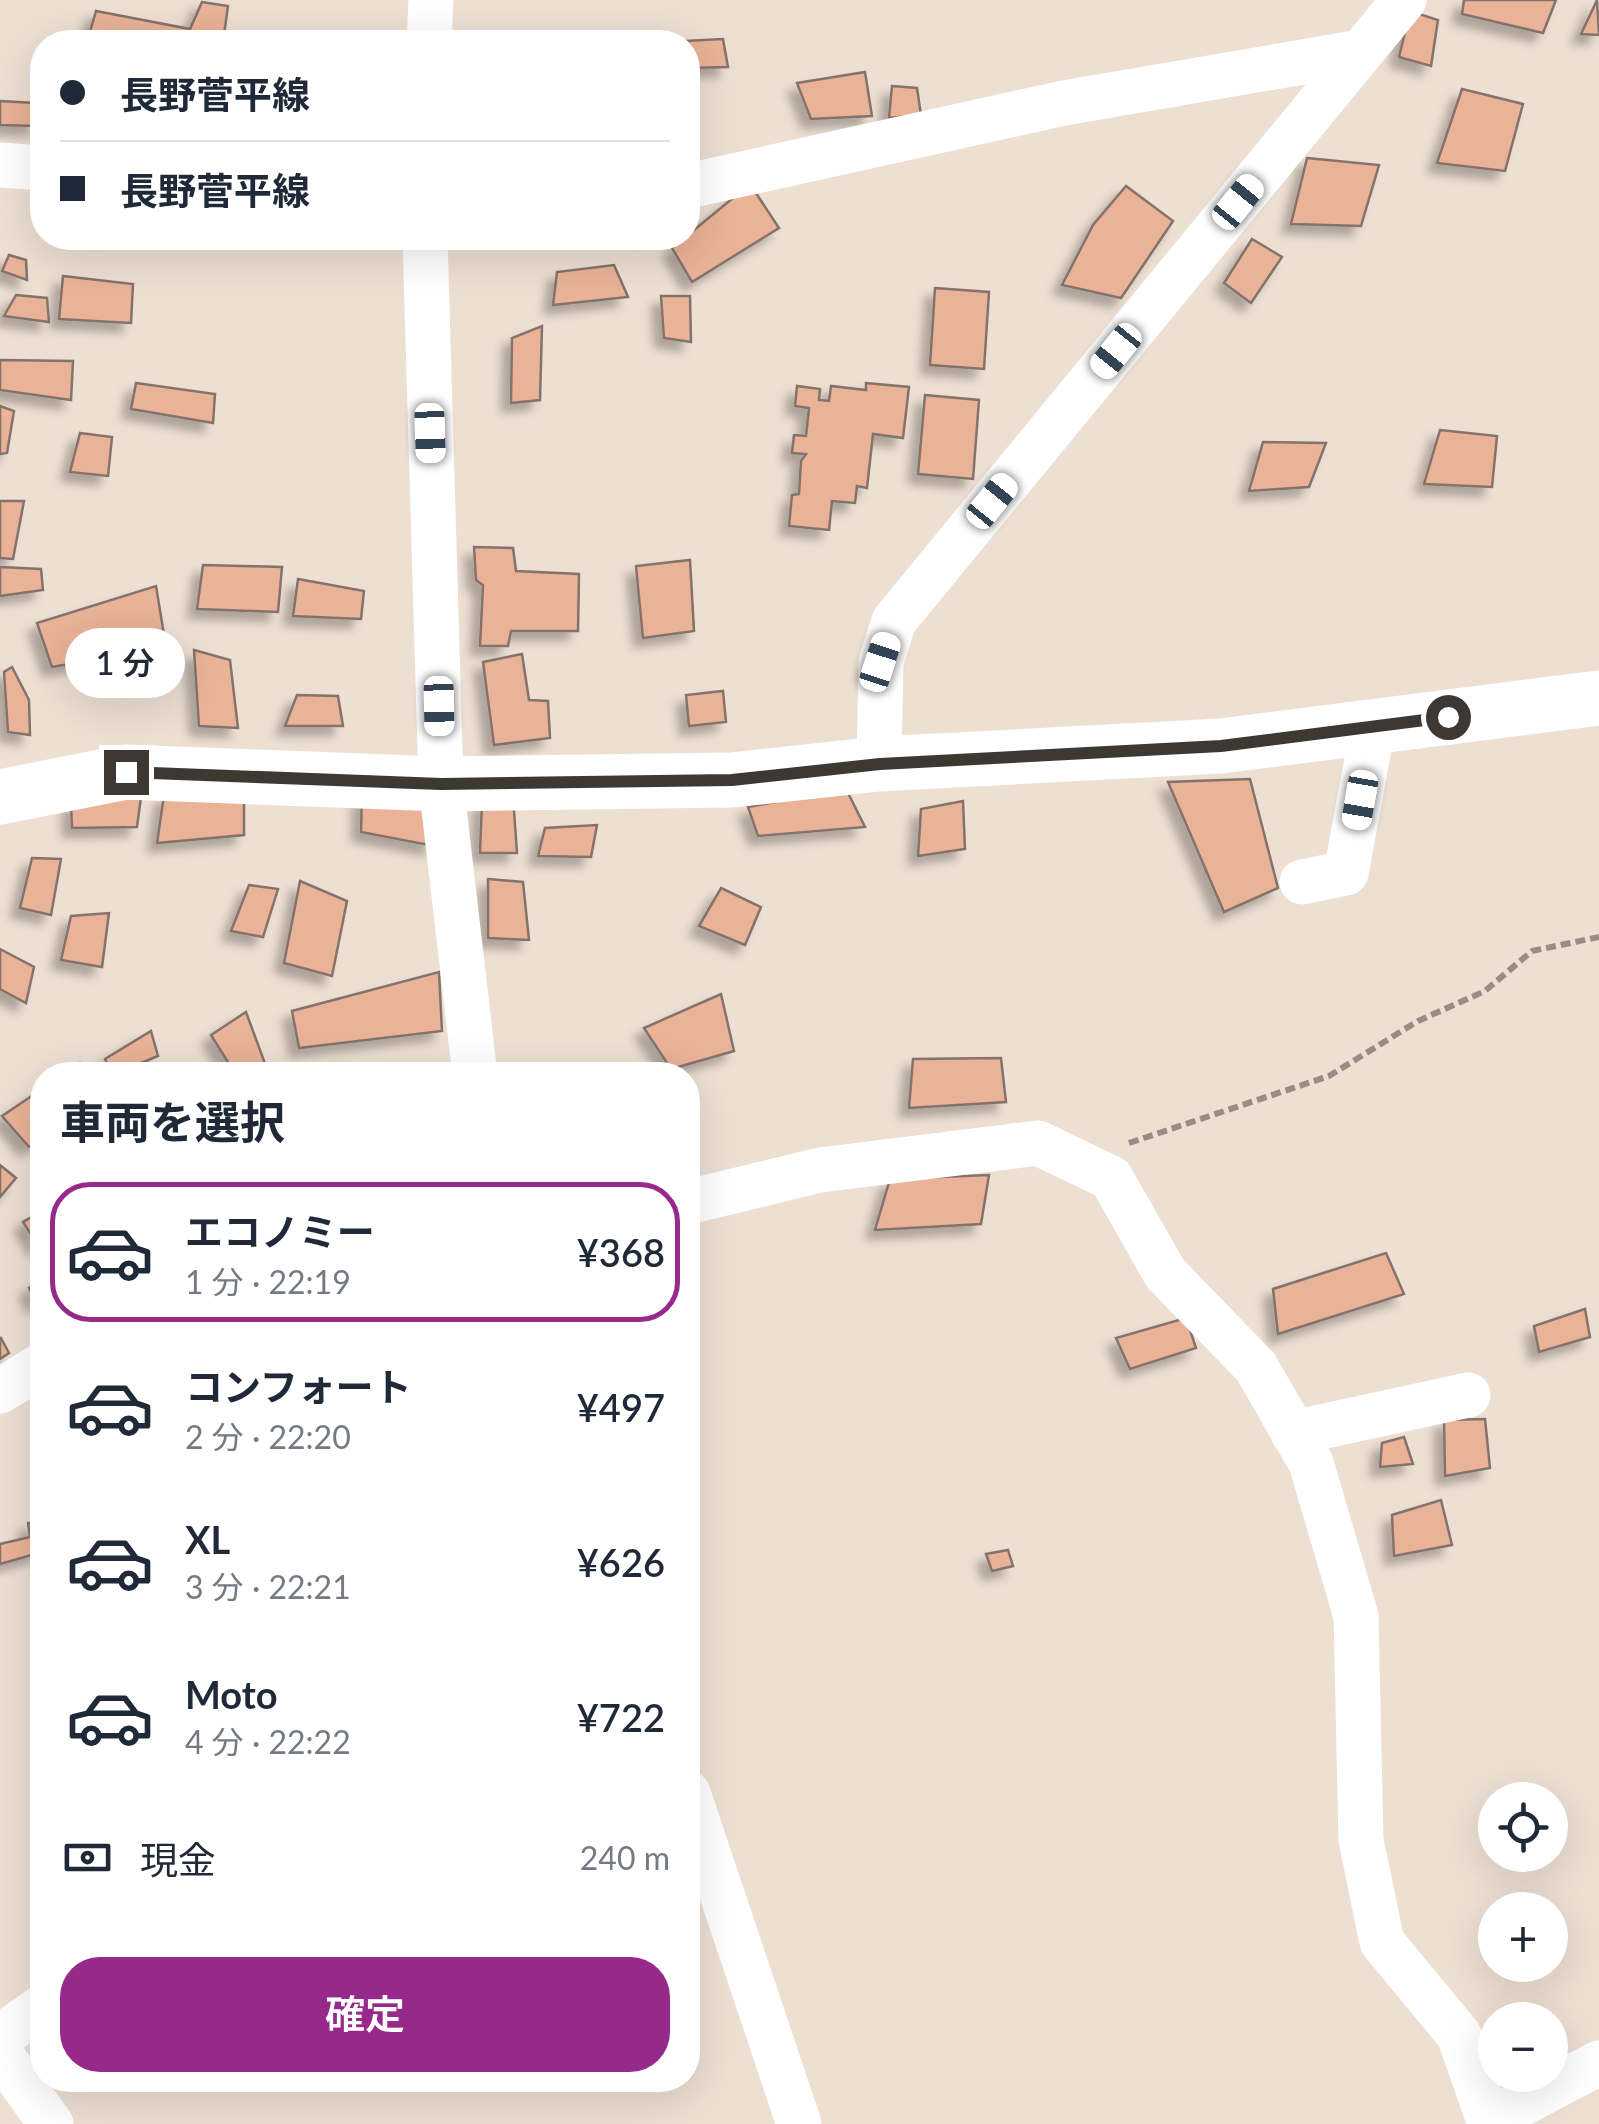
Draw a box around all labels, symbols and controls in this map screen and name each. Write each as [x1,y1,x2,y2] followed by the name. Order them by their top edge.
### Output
[120,71,310,117] text: 長野菅平線
[120,167,310,213] text: 長野菅平線
[1207,169,1269,235] car
[1085,318,1147,384] car
[414,402,446,464] car
[961,468,1023,534] car
[66,627,186,697] callout: 1 分
[856,629,904,695] car
[96,643,154,682] text: 1 分
[423,676,455,736] car
[1426,695,1471,740] route start
[104,750,149,795] route end
[1340,768,1380,832] car
[60,1095,285,1149] text: 車両を選択
[65,1207,155,1297] icon: car
[185,1208,375,1254] text: エコノミー
[577,1229,665,1275] text: ¥368
[185,1262,351,1301] text: 1 分 · 22:19
[65,1362,155,1452] icon: car
[185,1363,412,1409] text: コンフォート
[577,1384,665,1430] text: ¥497
[185,1417,351,1456] text: 2 分 · 22:20
[185,1516,230,1562] text: XL
[65,1517,155,1607] icon: car
[577,1539,665,1585] text: ¥626
[185,1567,351,1606] text: 3 分 · 22:21
[185,1671,278,1717] text: Moto
[65,1672,155,1762] icon: car
[577,1694,665,1740] text: ¥722
[185,1722,351,1761] text: 4 分 · 22:22
[1478,1782,1568,2092] map controls
[1478,1782,1568,1872] button: locate
[60,1830,115,1885] icon: cash
[140,1836,216,1882] text: 現金
[580,1838,670,1877] text: 240 m
[1478,1892,1568,1982] button: +
[60,1957,670,2072] button: 確定
[1478,2002,1568,2092] button: −

